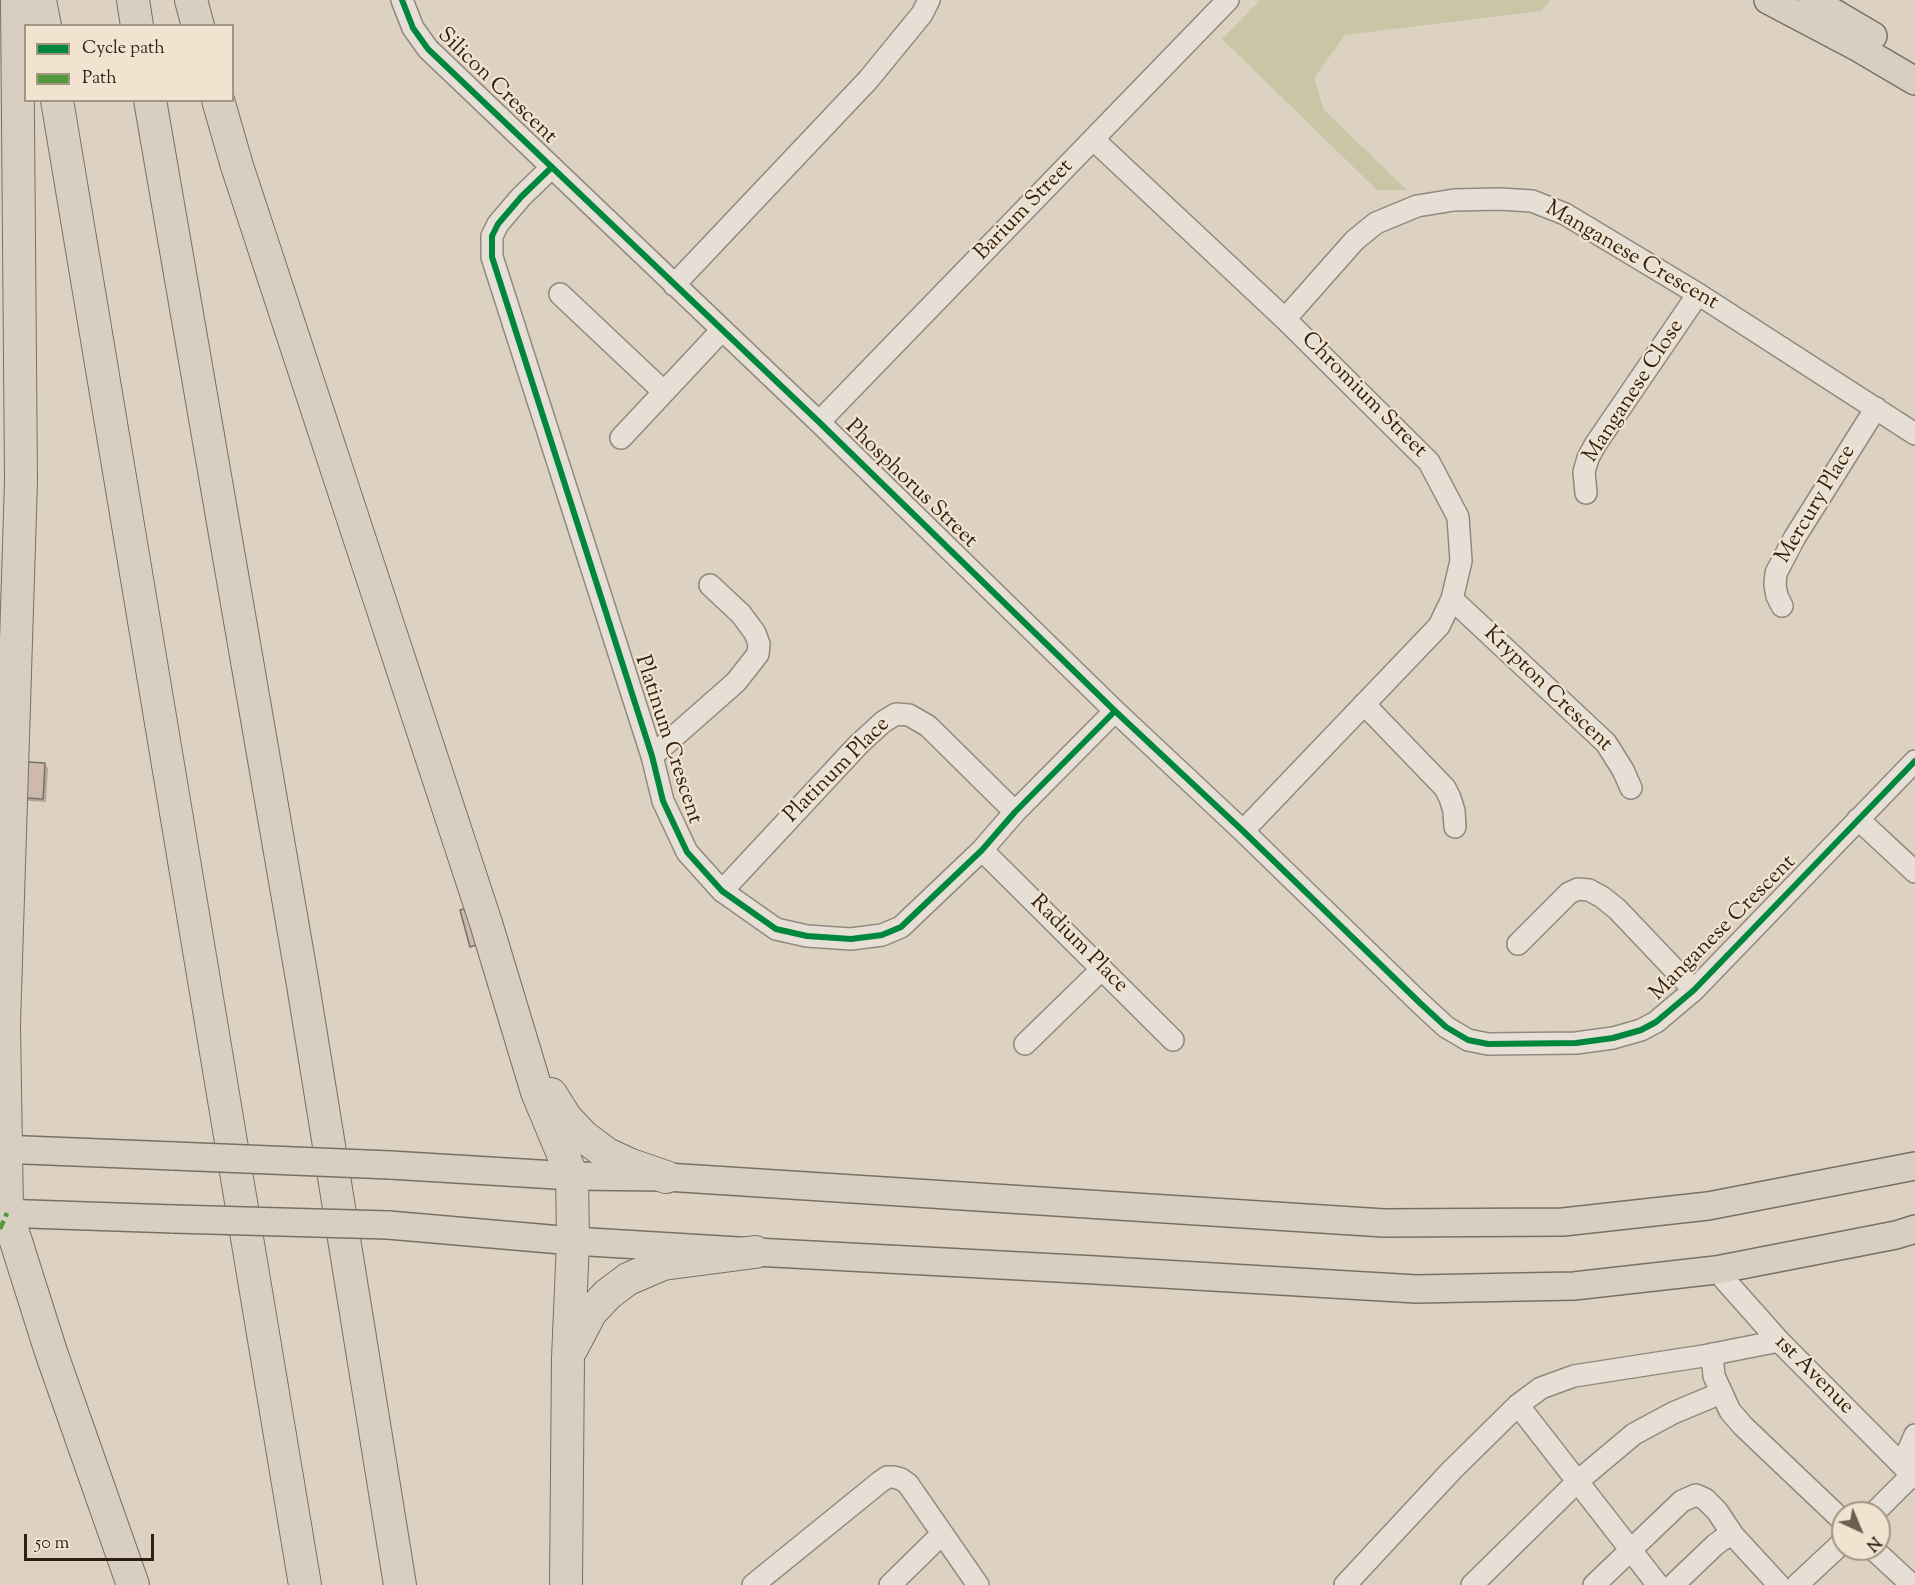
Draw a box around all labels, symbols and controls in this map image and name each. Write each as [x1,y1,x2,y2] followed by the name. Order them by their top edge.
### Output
[431,23,561,151] street label: Silicon Crescent
[24,24,234,102] legend
[82,36,165,62] text: Cycle path
[82,66,117,92] text: Path
[970,155,1080,267] street label: Barium Street
[1540,197,1722,317] street label: Manganese Crescent
[1579,316,1691,468] street label: Manganese Close
[1294,327,1432,465] street label: Chromium Street
[838,415,982,555] street label: Phosphorus Street
[1771,441,1863,569] street label: Mercury Place
[1477,622,1617,758] street label: Krypton Crescent
[627,652,707,828] street label: Platinum Crescent
[779,712,897,830] street label: Platinum Place
[1645,850,1803,1008] street label: Manganese Crescent
[1023,890,1133,1000] street label: Radium Place
[1768,1331,1858,1421] street label: 1st Avenue
[1831,1501,1891,1561] north arrow
[27,1522,158,1560] scale bar
[1860,1530,1885,1556] text: N
[35,1531,69,1557] text: 50 m

